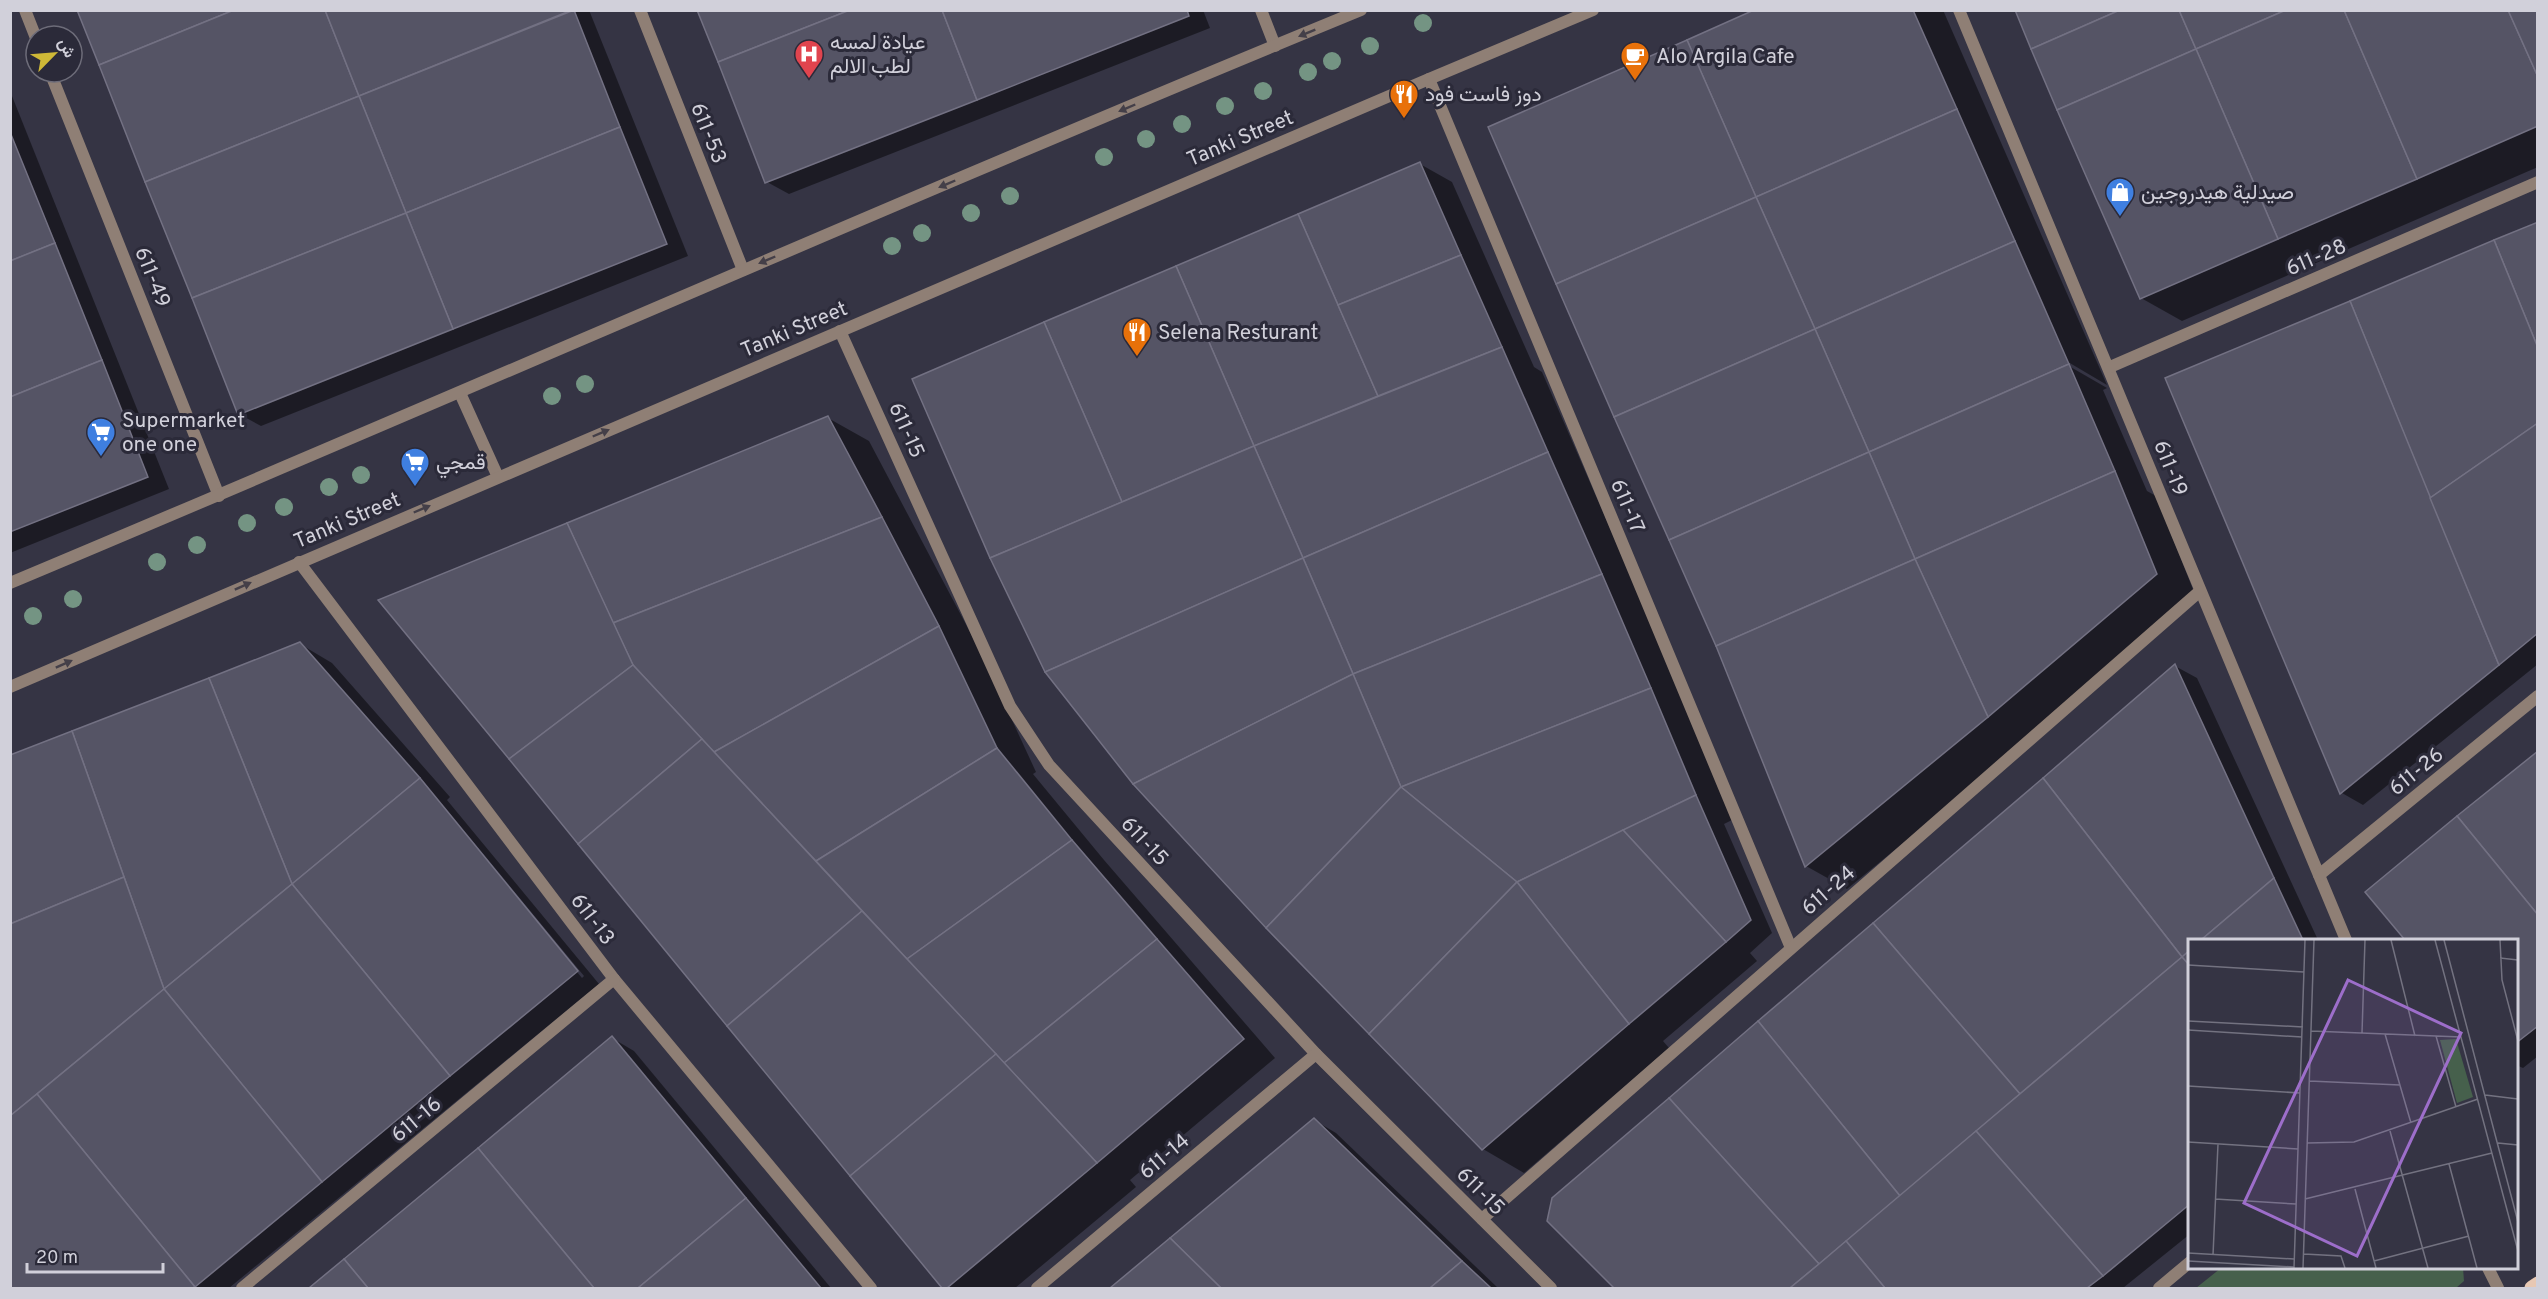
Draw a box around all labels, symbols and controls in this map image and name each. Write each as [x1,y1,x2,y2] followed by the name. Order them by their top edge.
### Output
[24,24,84,84] north arrow
[1297,28,1315,38] one-way arrow
[830,30,926,81] place label: عيادة لمسه لطب الالم
[53,36,79,61] text: ش
[793,38,825,80] hospital icon: عيادة لمسه لطب الالم
[1619,40,1651,82] cafe icon: Alo Argila Cafe
[1656,44,1795,71] place label: Alo Argila Cafe
[1388,78,1420,120] restaurant icon: دوز فاست فود
[1425,82,1542,109] place label: دوز فاست فود
[683,99,732,168] street label: 611-53
[1117,103,1135,113] one-way arrow
[1183,105,1298,174] street label: Tanki Street
[2104,176,2136,218] shop icon: صيدلية هيدروجين
[938,180,956,189] one-way arrow
[2141,180,2294,207] place label: صيدلية هيدروجين
[2282,234,2351,283] street label: 611-28
[127,243,176,312] street label: 611-49
[759,255,776,264] one-way arrow
[737,296,852,365] street label: Tanki Street
[1121,316,1153,358] restaurant icon: Selena Resturant
[1158,320,1318,347] place label: Selena Resturant
[881,398,930,463] street label: 611-15
[122,408,245,459] place label: Supermarket one one
[85,416,117,458] supermarket icon: Supermarket one one
[593,428,611,438] one-way arrow
[2146,437,2193,500] street label: 611-19
[399,446,431,488] supermarket icon: قمجي
[436,450,486,479] place label: قمجي
[1603,475,1650,538] street label: 611-17
[290,487,405,556] street label: Tanki Street
[413,504,431,513] one-way arrow
[234,581,252,591] one-way arrow
[56,659,74,669] one-way arrow
[2384,742,2450,802] street label: 611-26
[1114,811,1174,873] street label: 611-15
[1796,860,1862,922] street label: 611-24
[564,889,620,951] street label: 611-13
[2188,939,2518,1269] inset map
[386,1091,448,1149] street label: 611-16
[1134,1128,1196,1186] street label: 611-14
[1450,1162,1510,1222] street label: 611-15
[27,1236,164,1274] scale bar
[36,1247,78,1270] text: 20 m

